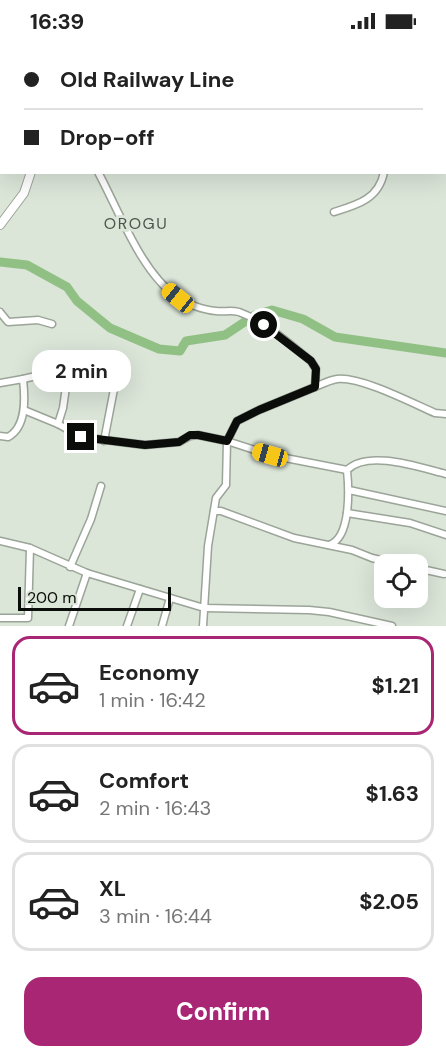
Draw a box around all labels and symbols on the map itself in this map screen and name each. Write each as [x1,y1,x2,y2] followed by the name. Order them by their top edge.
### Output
[104,213,168,234] district label: OROGU
[158,280,198,316] car
[250,311,277,338] route start
[32,350,130,392] callout: 2 min
[67,423,94,450] route end
[250,441,290,469] car
[18,584,171,612] scale bar

